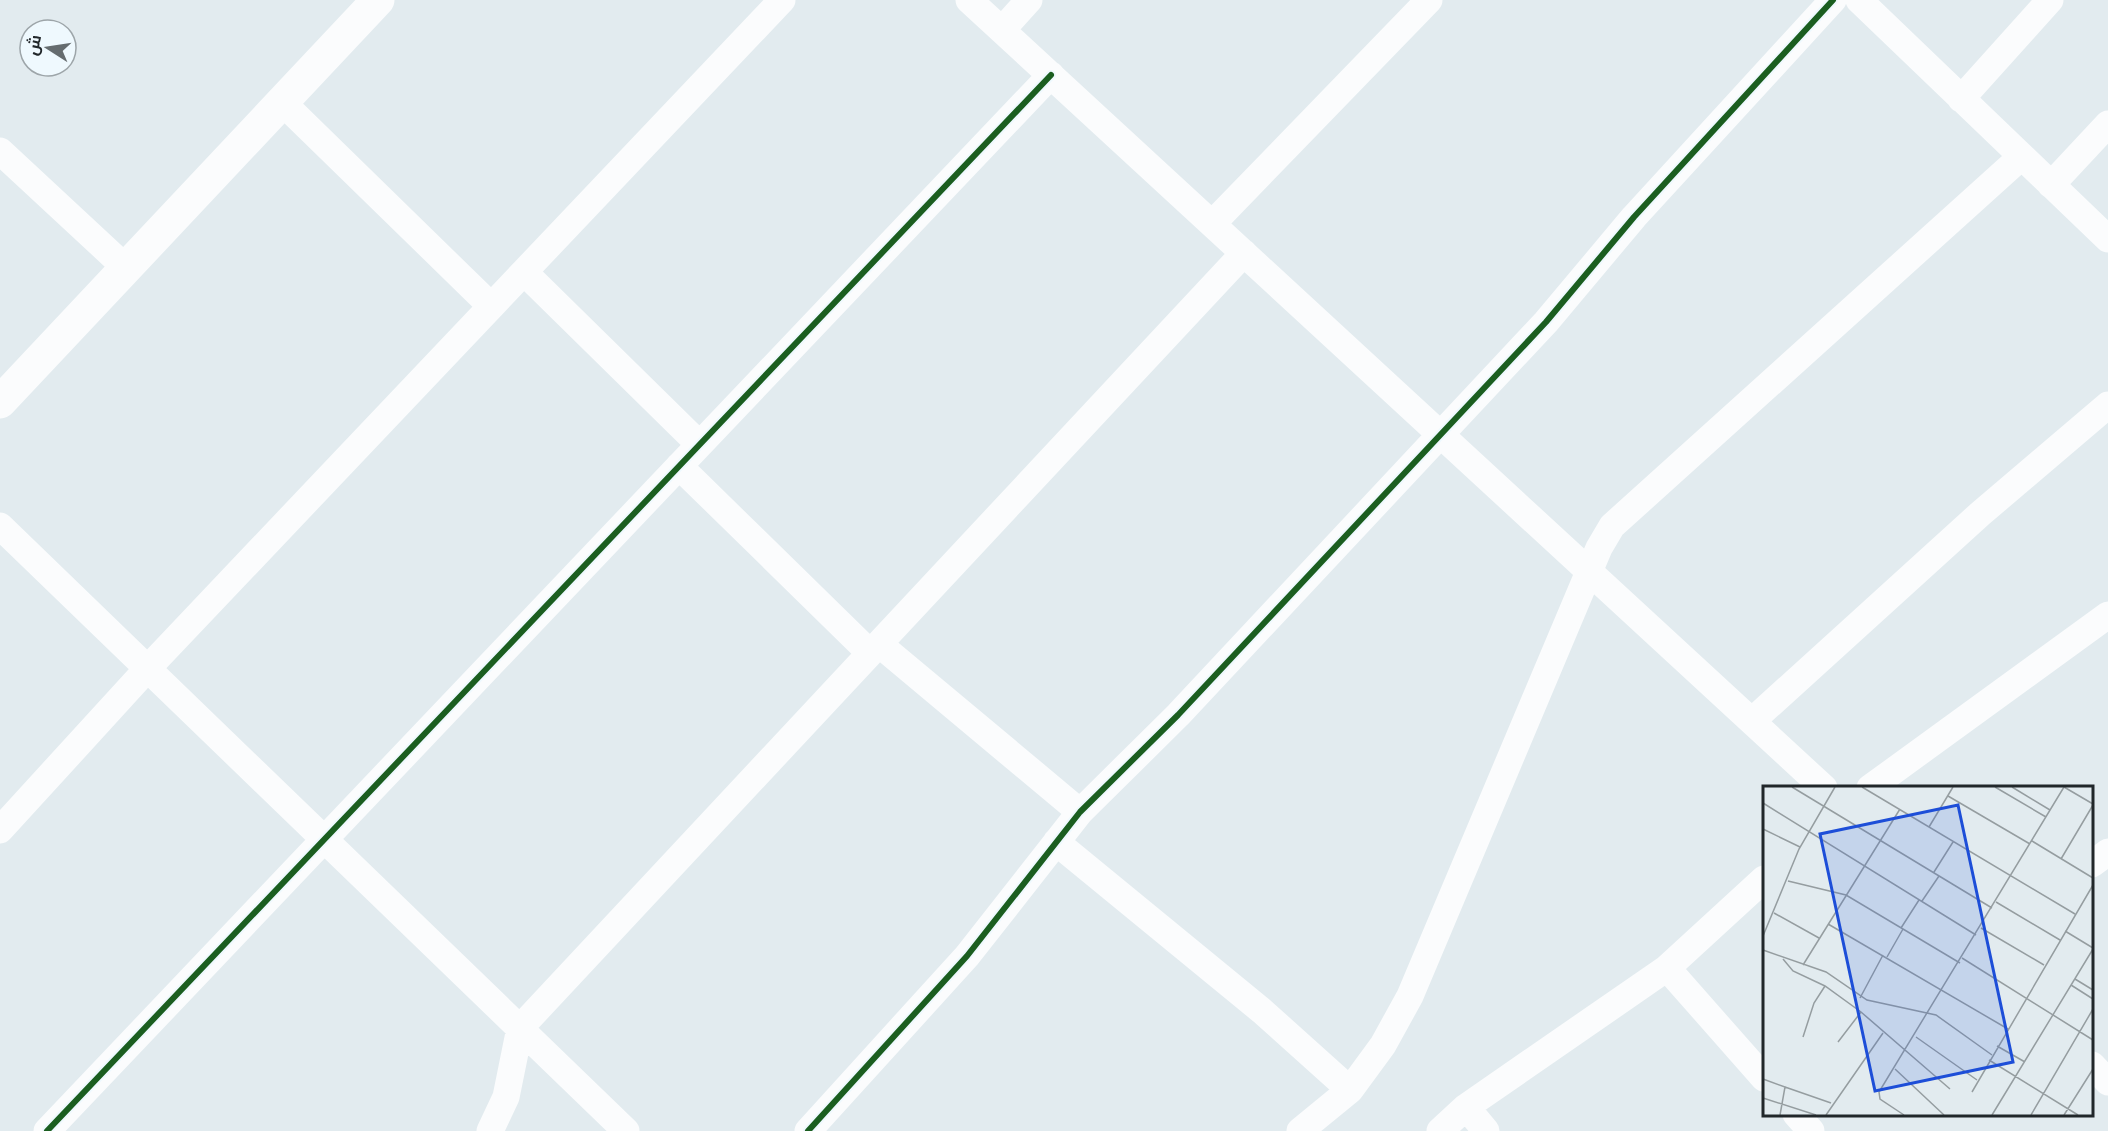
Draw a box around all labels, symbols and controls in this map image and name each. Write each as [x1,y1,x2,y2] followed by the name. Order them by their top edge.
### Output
[18,18,78,78] north arrow
[23,33,45,57] text: ش
[1763,786,2093,1116] inset map

